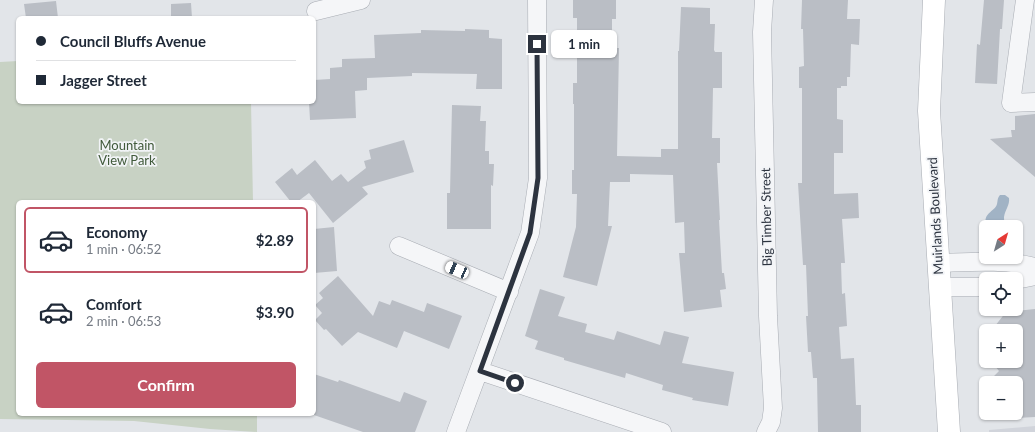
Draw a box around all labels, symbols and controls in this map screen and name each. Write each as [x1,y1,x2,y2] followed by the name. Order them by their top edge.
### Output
[551,30,617,58] callout: 1 min
[60,32,206,50] text: Council Bluffs Avenue
[528,35,546,53] route end
[568,36,600,52] text: 1 min
[60,71,147,89] text: Jagger Street
[98,137,156,168] park label: Mountain View Park
[924,157,946,275] street label: Muirlands Boulevard
[757,167,775,266] street label: Big Timber Street
[979,220,1023,264] north arrow
[979,220,1023,420] map controls
[38,222,74,258] icon: car
[86,223,147,241] text: Economy
[256,231,294,249] text: $2.89
[86,241,161,257] text: 1 min · 06:52
[444,260,470,280] car
[979,272,1023,316] button: locate
[38,294,74,330] icon: car
[86,295,142,313] text: Comfort
[256,303,294,321] text: $3.90
[86,313,161,329] text: 2 min · 06:53
[979,324,1023,368] button: +
[36,362,296,408] button: Confirm
[506,374,524,392] route start
[979,376,1023,420] button: −

